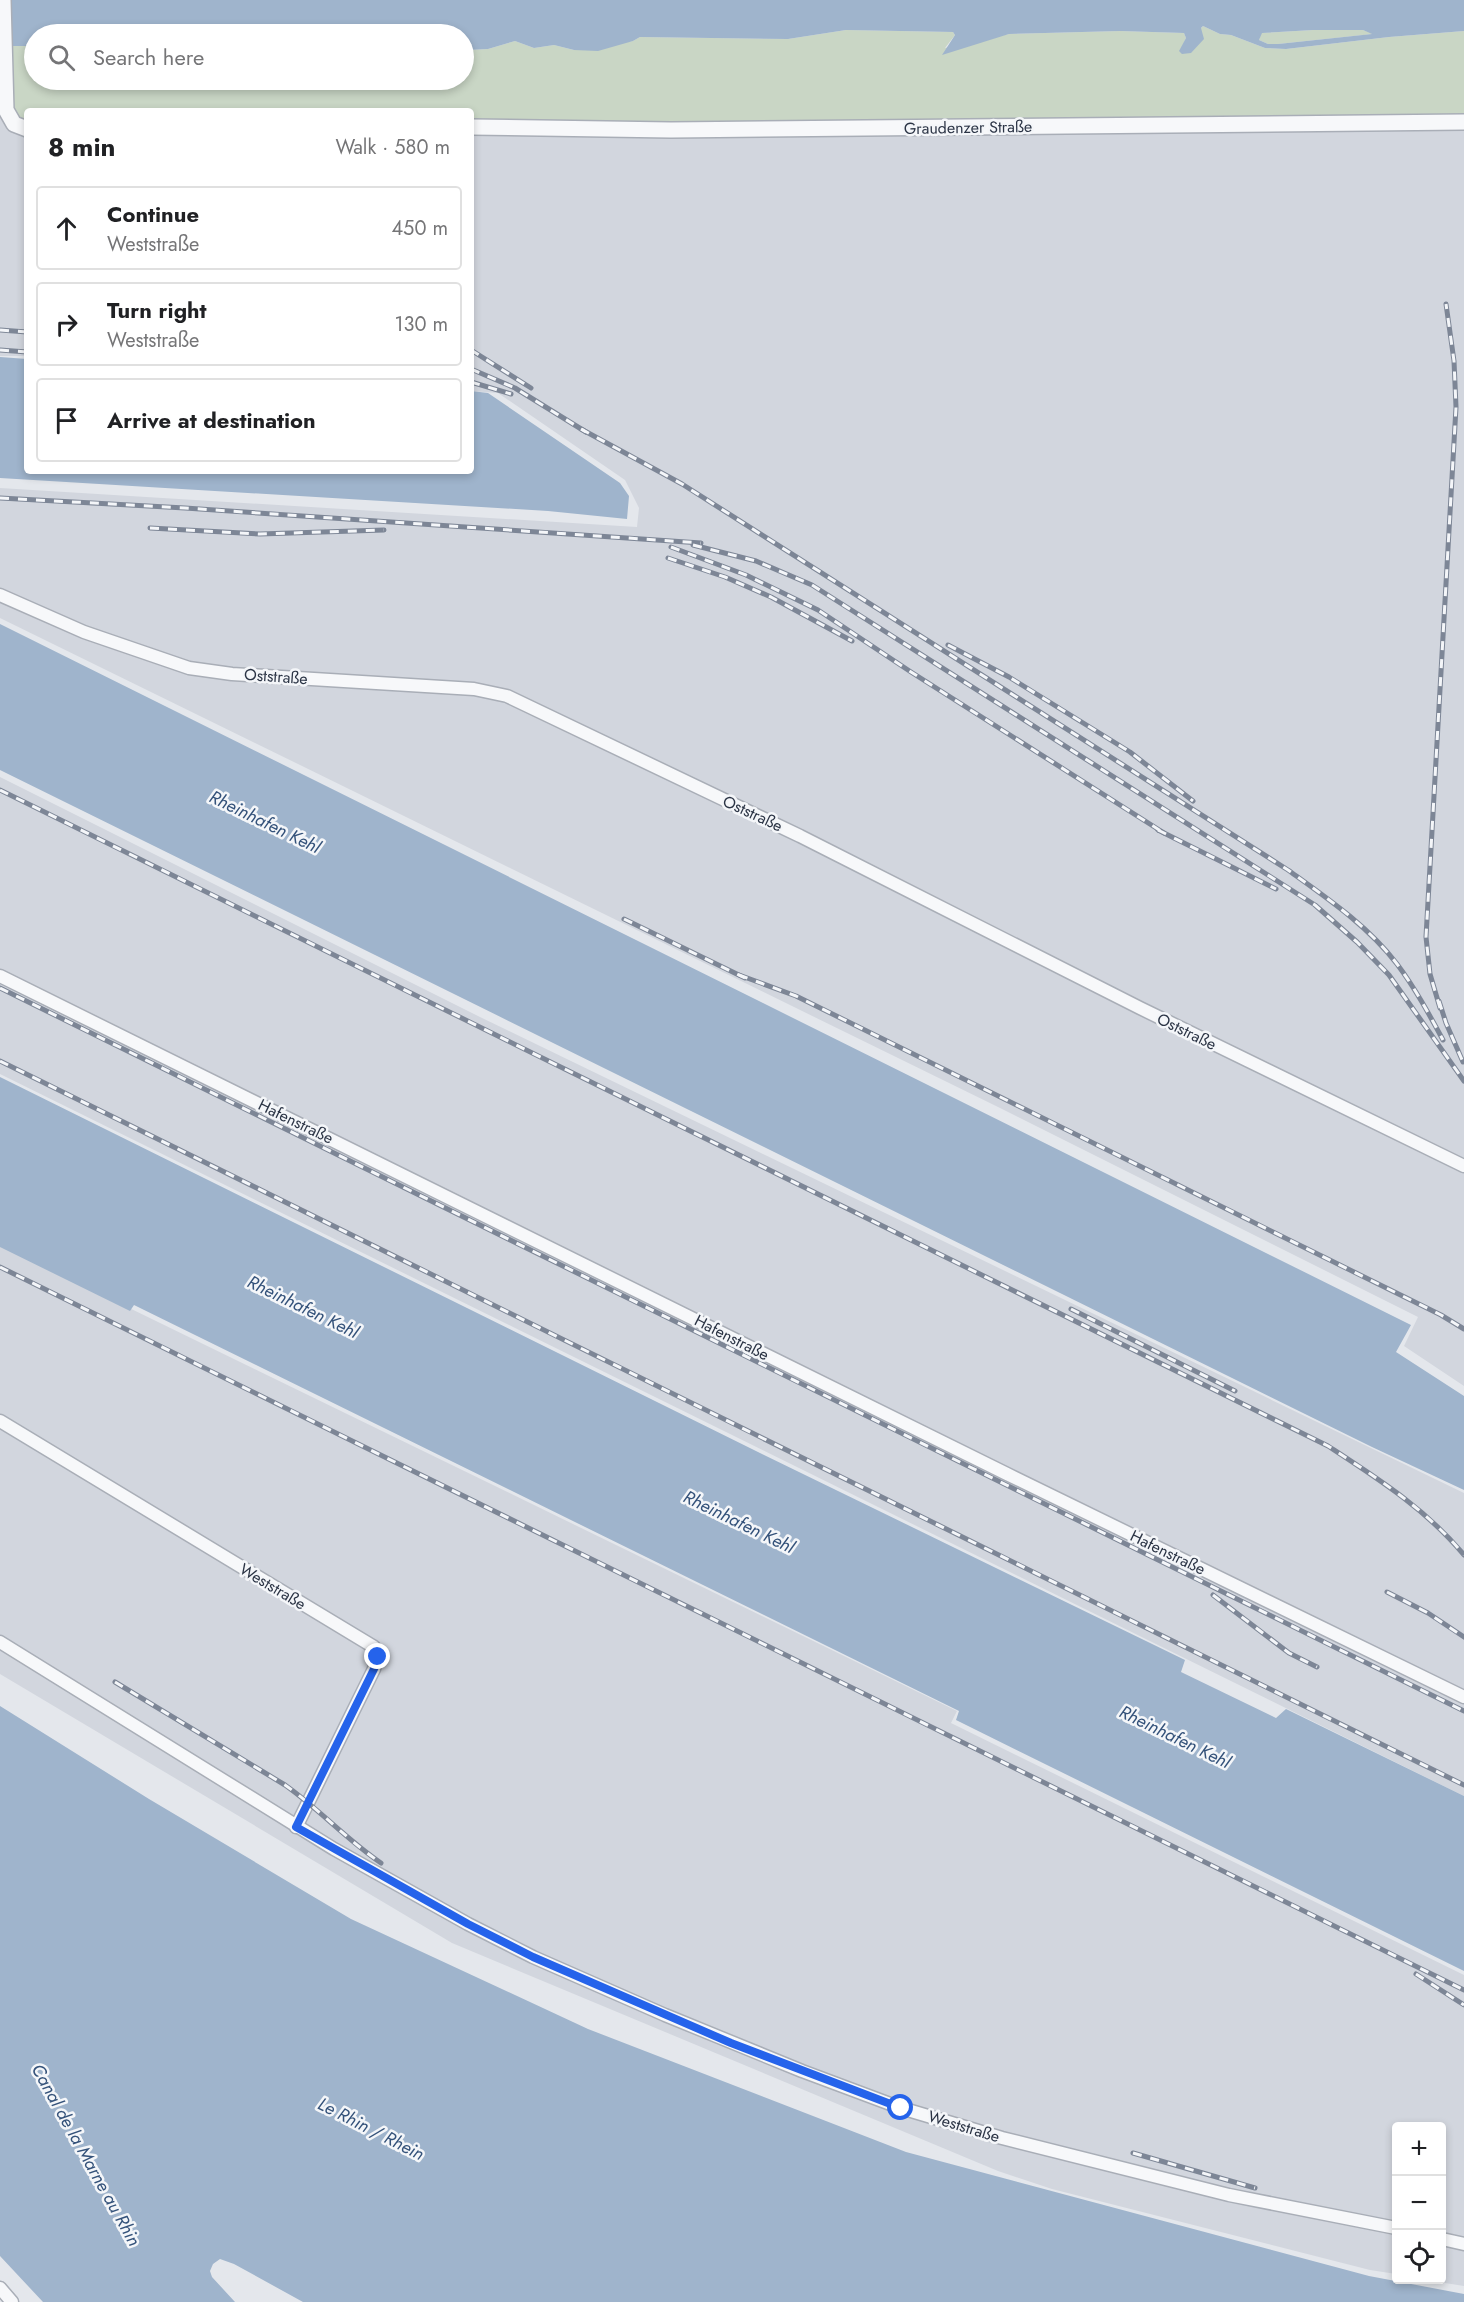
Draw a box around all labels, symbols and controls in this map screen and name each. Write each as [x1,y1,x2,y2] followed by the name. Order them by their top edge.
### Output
[24,24,474,90] search box
[45,41,78,74] icon: search
[93,41,204,73] text: Search here
[904,115,1032,140] street label: Graudenzer Straße
[48,128,116,166] text: 8 min
[335,133,450,162] text: Walk · 580 m
[107,198,199,230] text: Continue
[50,212,83,245] icon: ahead
[391,214,448,243] text: 450 m
[107,230,199,259] text: Weststraße
[107,294,207,326] text: Turn right
[50,308,83,341] icon: right
[394,310,448,339] text: 130 m
[107,326,199,355] text: Weststraße
[50,404,83,437] icon: arrive
[107,404,316,436] text: Arrive at destination
[243,663,309,690] street label: Oststraße
[205,784,326,861] water label: Rheinhafen Kehl
[719,790,787,837] street label: Oststraße
[1153,1007,1220,1056] street label: Oststraße
[254,1093,337,1150] street label: Hafenstraße
[243,1269,364,1346] water label: Rheinhafen Kehl
[690,1309,773,1366] street label: Hafenstraße
[679,1484,800,1561] water label: Rheinhafen Kehl
[1126,1524,1209,1581] street label: Hafenstraße
[235,1558,310,1615] street label: Weststraße
[364,1643,390,1669] route end
[1115,1699,1236,1776] water label: Rheinhafen Kehl
[25,2059,147,2251] water label: Canal de la Marne au Rhin
[313,2091,429,2167] water label: Le Rhin / Rhein
[887,2094,913,2120] route start
[925,2105,1003,2148] street label: Weststraße
[1392,2122,1446,2284] map controls
[1392,2122,1446,2176] button: +
[1392,2176,1446,2230] button: −
[1392,2230,1446,2284] button: locate

